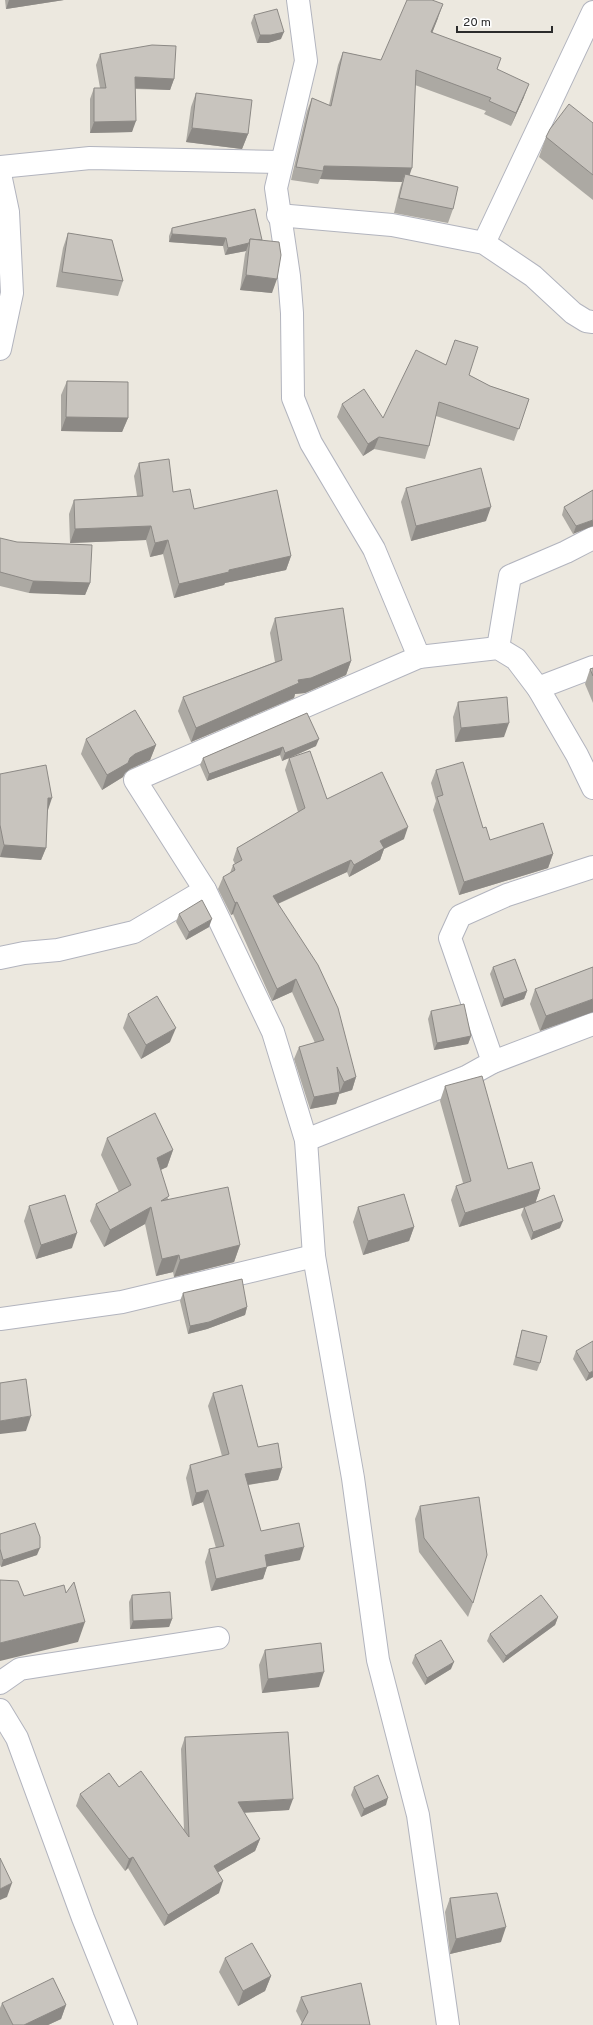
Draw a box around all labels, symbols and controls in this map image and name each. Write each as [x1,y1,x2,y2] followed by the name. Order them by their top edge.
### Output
[457,8,552,34] scale bar
[463,15,491,31] text: 20 m

